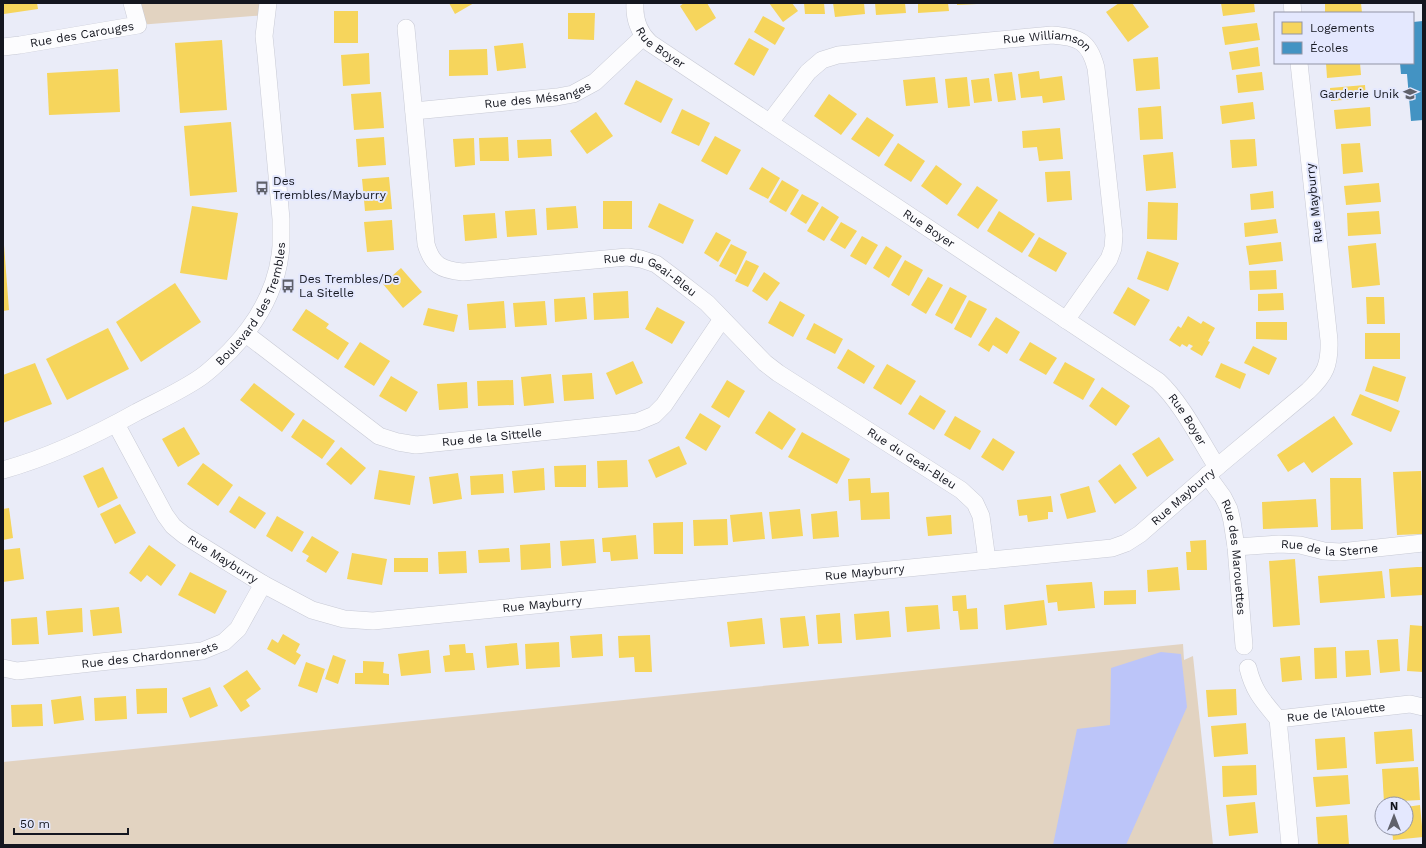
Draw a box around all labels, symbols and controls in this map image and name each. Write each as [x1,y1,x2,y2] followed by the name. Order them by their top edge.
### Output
[1274,12,1414,64] legend
[29,19,135,50] street label: Rue des Carouges
[1310,21,1375,35] text: Logements
[633,25,688,71] street label: Rue Boyer
[1002,28,1094,54] street label: Rue Williamson
[1310,41,1348,55] text: Écoles
[484,79,593,111] street label: Rue des Mésanges
[1402,86,1418,102] school or university icon: Garderie Unik
[1319,87,1399,101] place label: Garderie Unik
[1303,162,1325,244] street label: Rue Mayburry
[273,174,387,202] place label: Des Trembles/Mayburry
[254,180,270,196] bus stop icon: Des Trembles/Mayburry
[900,206,957,251] street label: Rue Boyer
[213,242,288,368] street label: Boulevard des Trembles
[603,250,699,299] street label: Rue du Geai-Bleu
[299,272,399,300] place label: Des Trembles/De La Sitelle
[280,278,296,294] bus stop icon: Des Trembles/De La Sitelle
[1165,391,1210,448] street label: Rue Boyer
[441,425,543,449] street label: Rue de la Sittelle
[865,425,959,492] street label: Rue du Geai-Bleu
[1148,465,1218,528] street label: Rue Mayburry
[1218,497,1248,615] street label: Rue des Marouettes
[185,532,261,587] street label: Rue Mayburry
[1280,537,1379,559] street label: Rue de la Sterne
[824,561,906,583] street label: Rue Mayburry
[502,593,584,615] street label: Rue Mayburry
[81,638,220,671] street label: Rue des Chardonnerets
[1286,700,1386,725] street label: Rue de l'Alouette
[1374,796,1414,836] north arrow
[1390,800,1398,813] text: N
[14,810,128,836] scale bar
[20,817,50,831] text: 50 m

